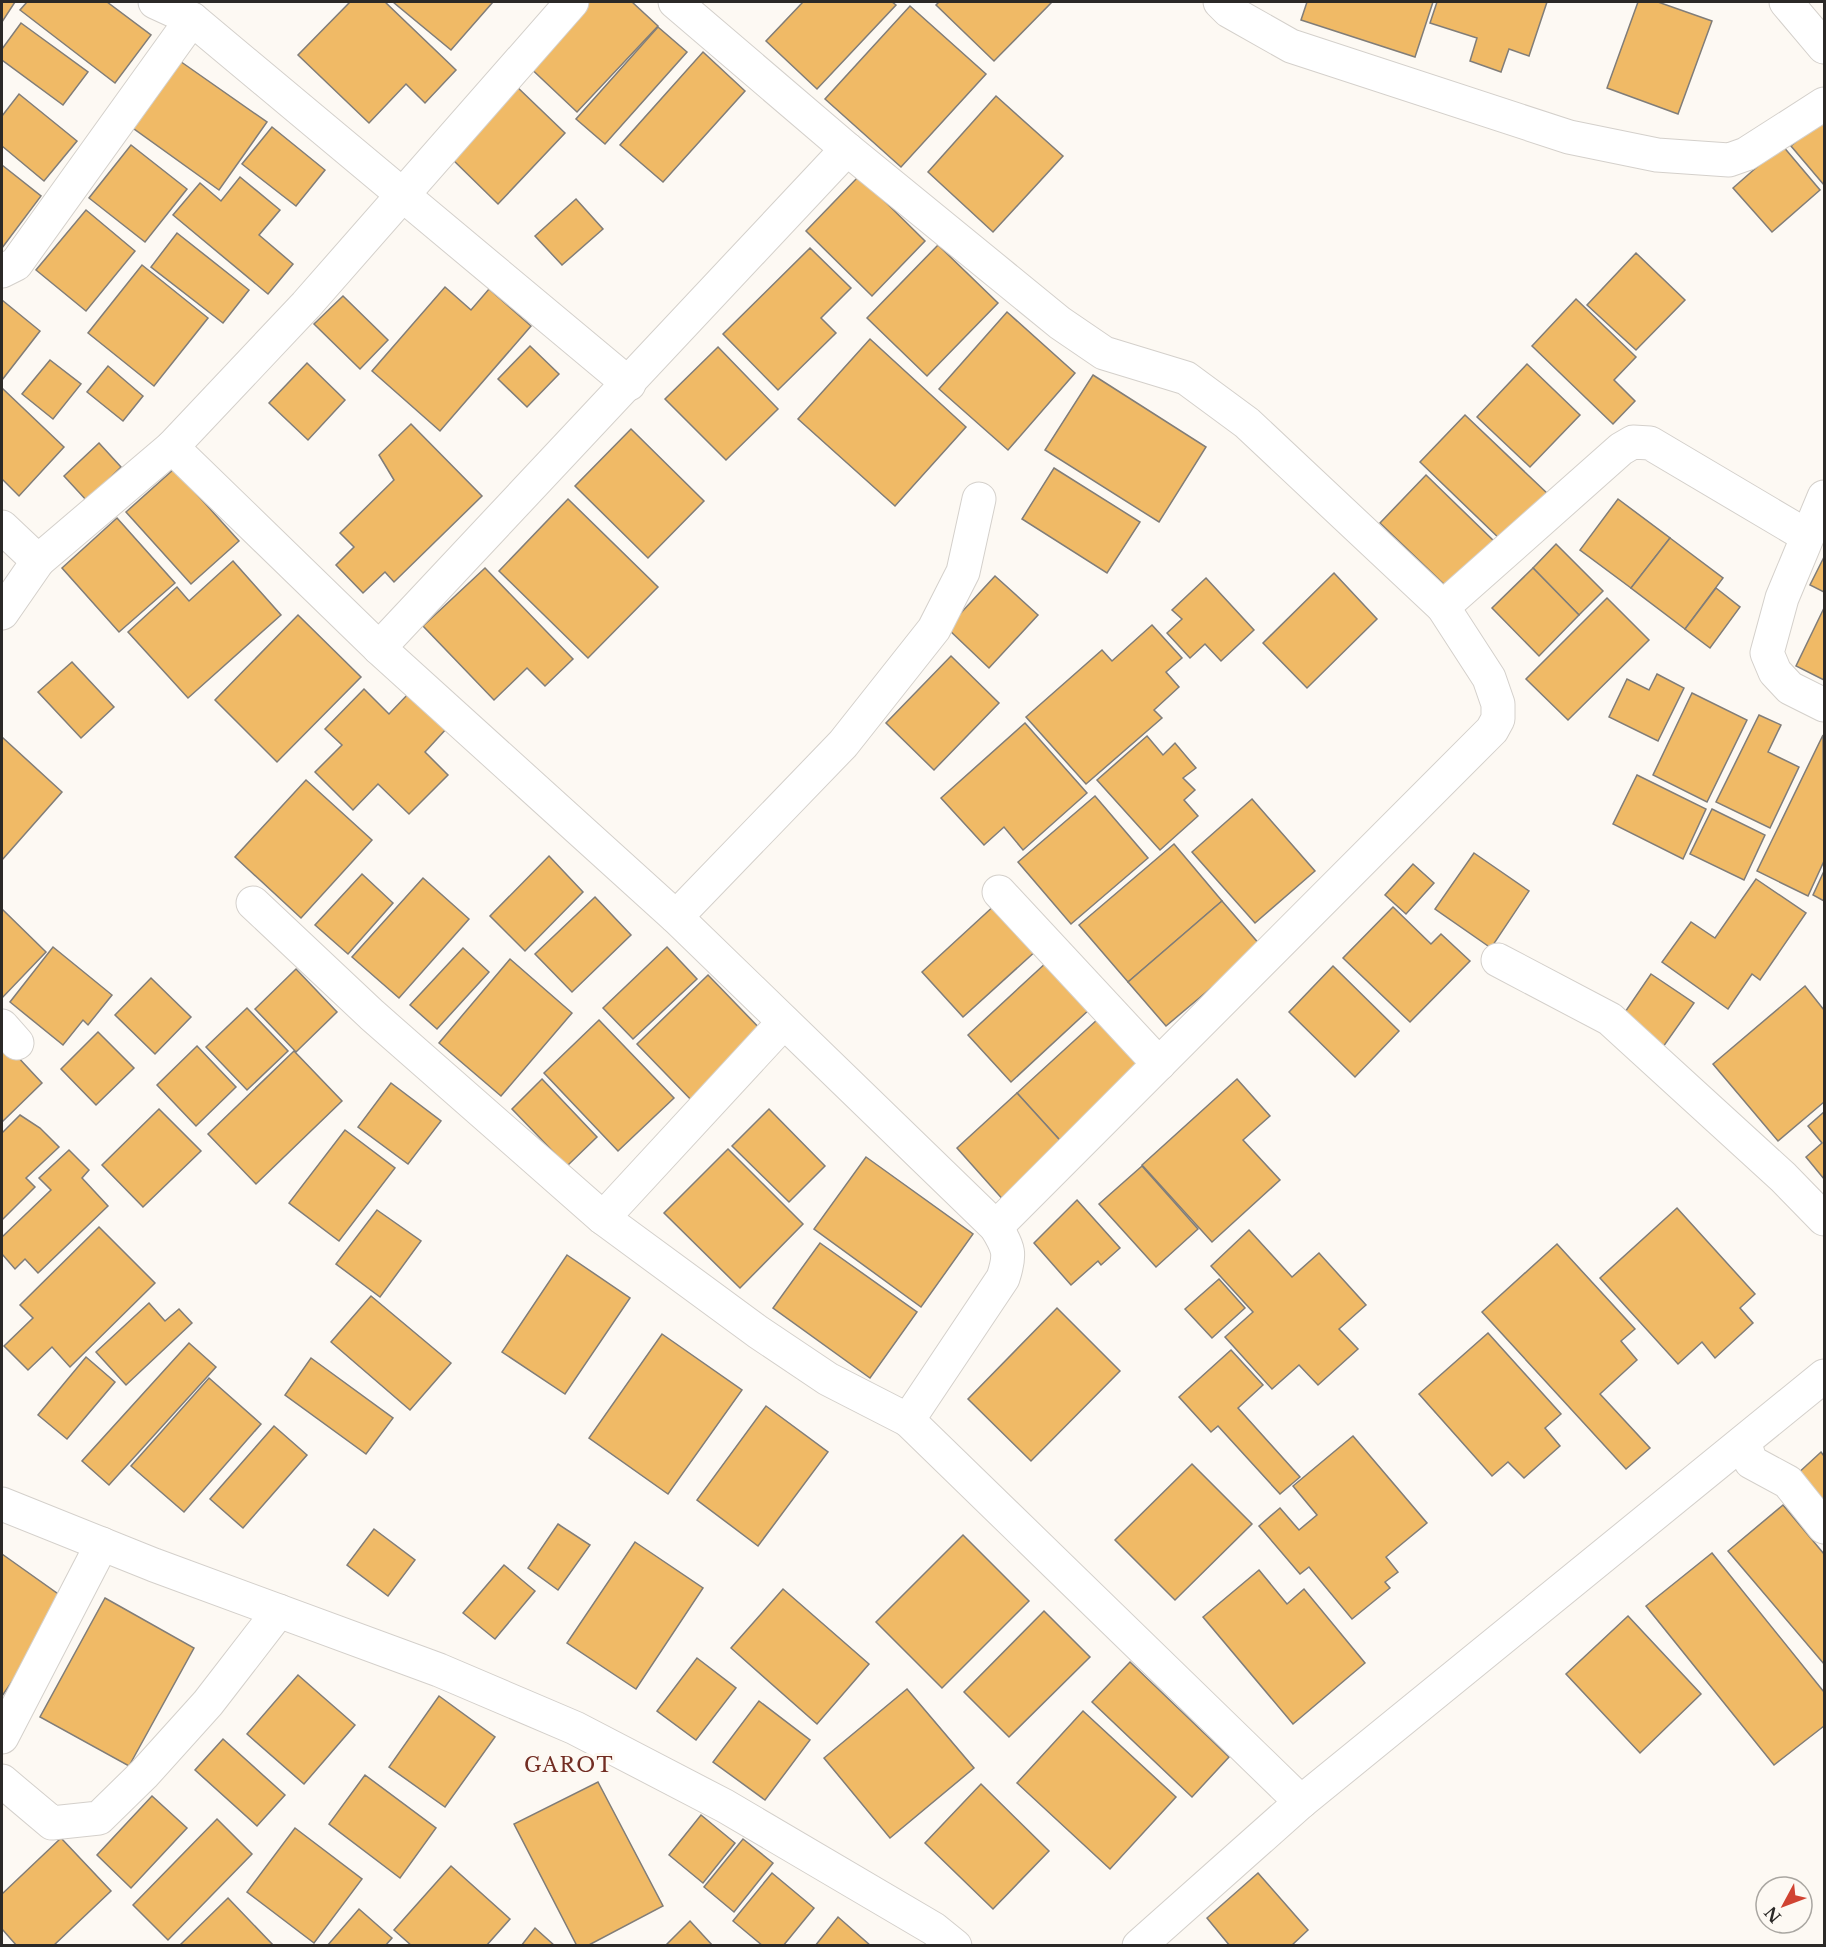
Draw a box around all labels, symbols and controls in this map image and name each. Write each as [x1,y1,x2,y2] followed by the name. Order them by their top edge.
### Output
[524,1753,614,1777] district label: GAROT
[1754,1875,1814,1935] north arrow
[1760,1903,1785,1927] text: N

